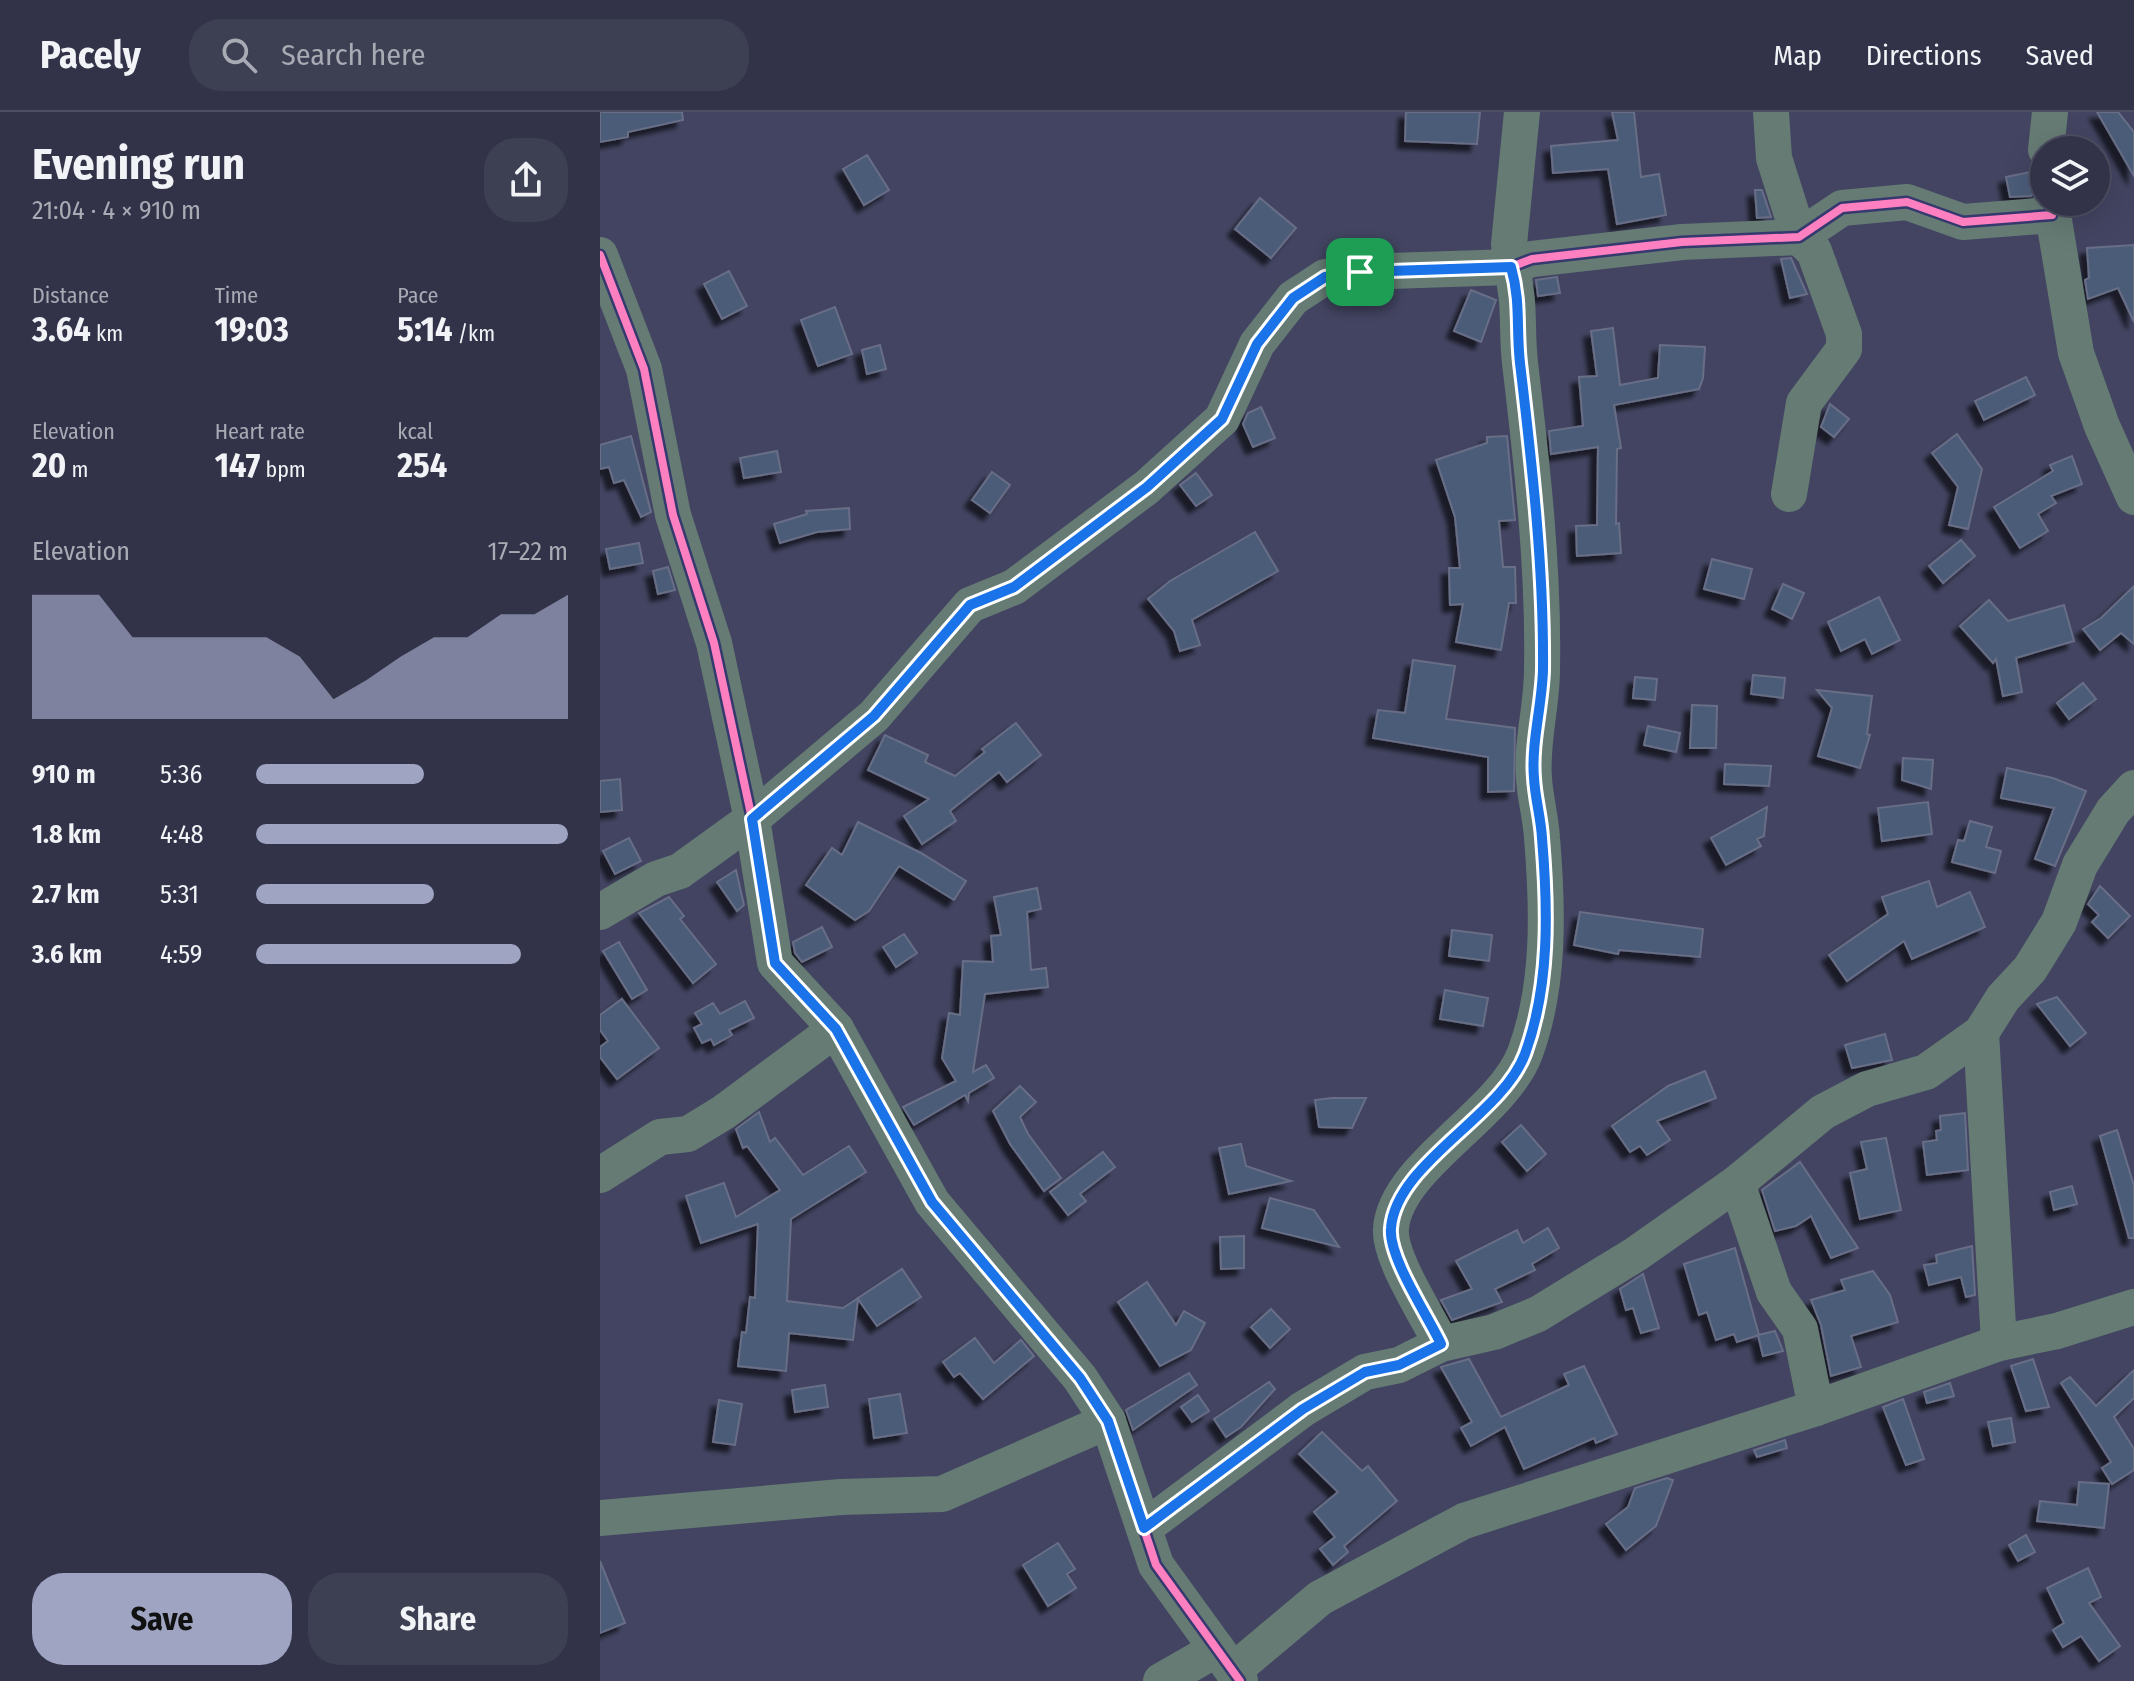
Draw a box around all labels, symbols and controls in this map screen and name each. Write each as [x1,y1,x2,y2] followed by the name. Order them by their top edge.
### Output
[189,19,749,91] search box
[40,32,141,78] text: Pacely
[217,33,261,77] icon: search
[281,37,425,73] text: Search here
[1773,39,1822,72] text: Map
[1866,39,1982,72] text: Directions
[2026,39,2094,72] text: Saved
[2030,136,2110,216] map controls
[2030,136,2110,216] button: layers
[32,138,245,191] text: Evening run
[484,138,568,222] button: share
[32,195,201,226] text: 21:04 · 4 × 910 m
[1326,238,1394,306] pin
[1338,250,1382,294] icon: arrive
[32,282,109,309] text: Distance
[215,282,258,309] text: Time
[397,282,438,309] text: Pace
[32,309,91,350] text: 3.64
[215,309,289,350] text: 19:03
[397,309,453,350] text: 5:14
[91,320,123,347] text: km
[453,320,495,347] text: /km
[32,418,115,445] text: Elevation
[215,418,305,445] text: Heart rate
[397,418,433,445] text: kcal
[32,445,66,486] text: 20
[215,445,260,486] text: 147
[397,445,447,486] text: 254
[66,456,88,483] text: m
[260,456,306,483] text: bpm
[32,536,130,567] text: Elevation
[488,536,568,567] text: 17–22 m
[32,759,96,790] text: 910 m
[160,759,202,790] text: 5:36
[32,819,101,850] text: 1.8 km
[160,819,204,850] text: 4:48
[32,879,100,910] text: 2.7 km
[160,879,199,910] text: 5:31
[32,939,102,970] text: 3.6 km
[160,939,202,970] text: 4:59
[32,1573,292,1665] button: Save
[308,1573,568,1665] button: Share

